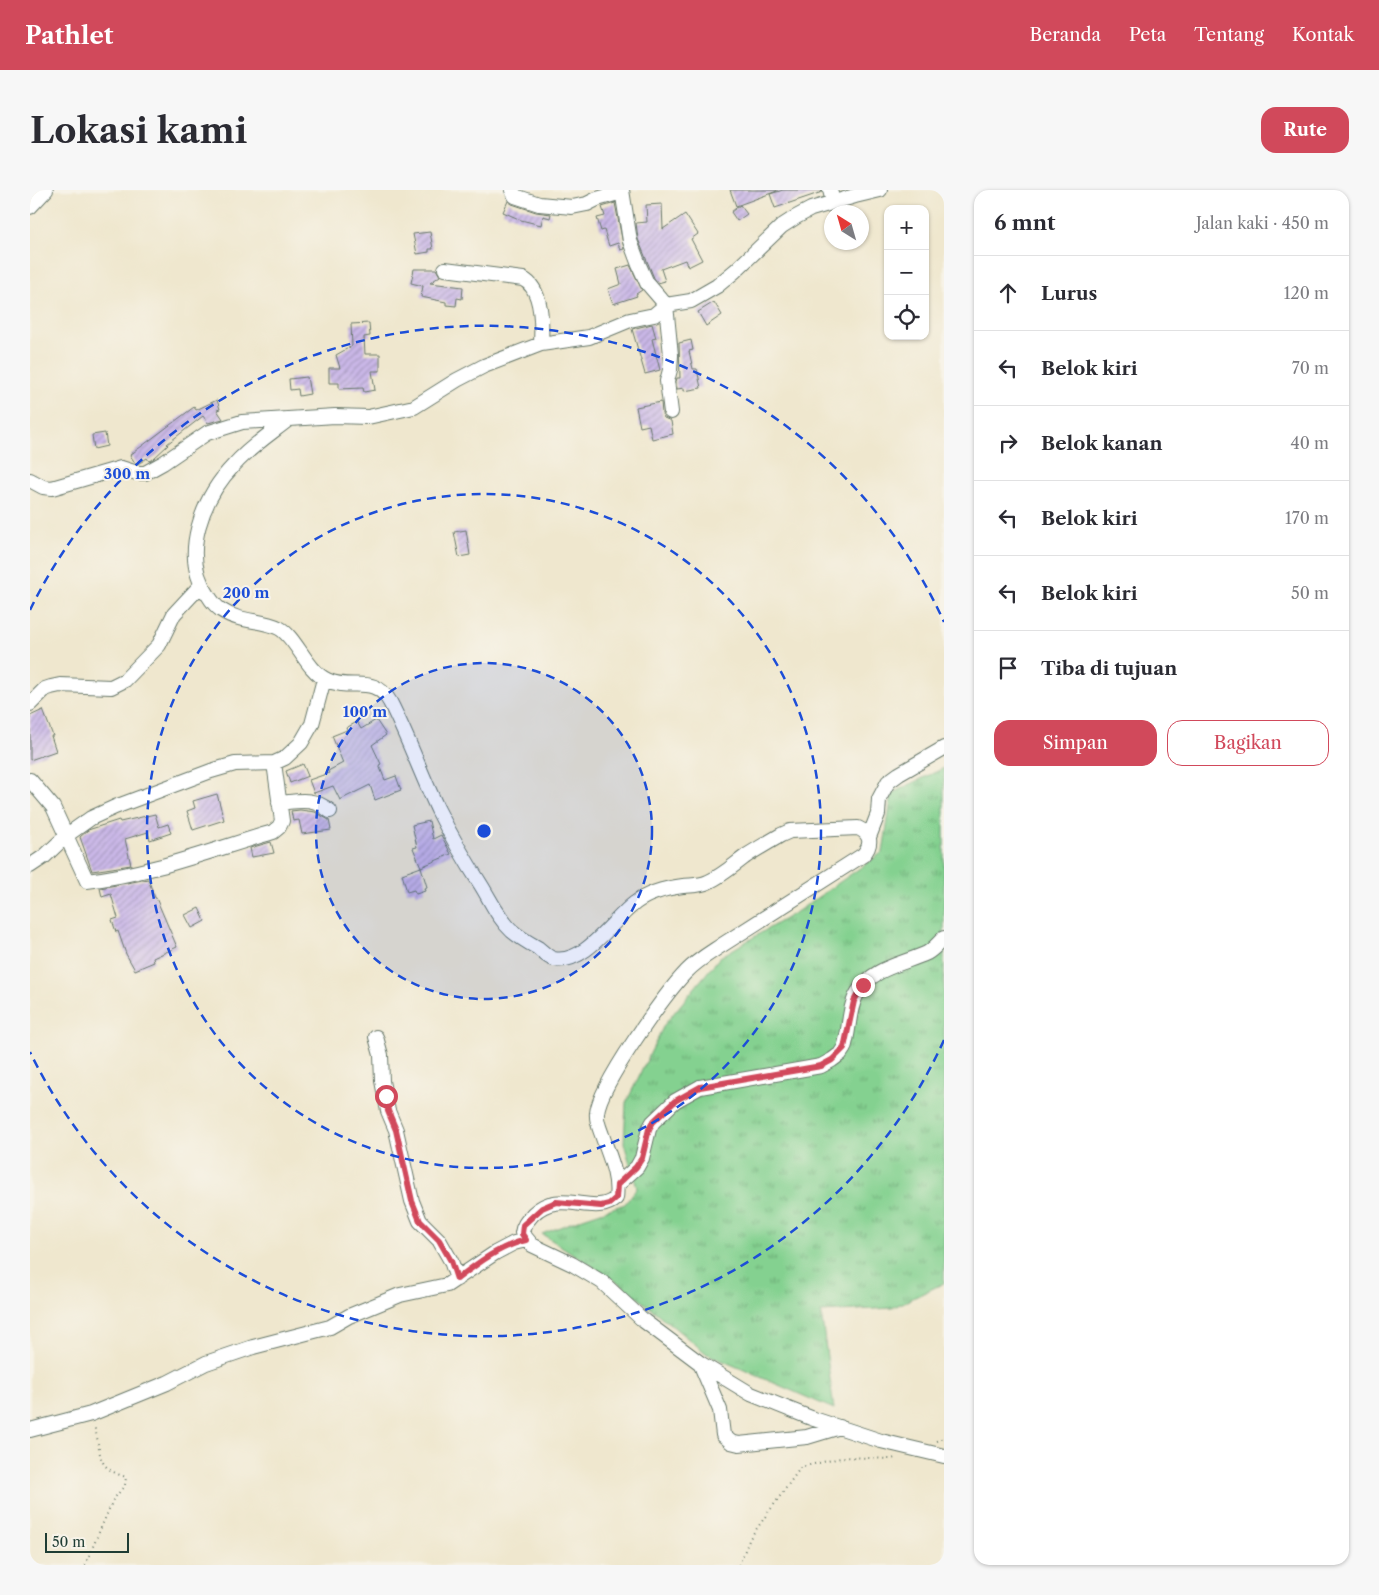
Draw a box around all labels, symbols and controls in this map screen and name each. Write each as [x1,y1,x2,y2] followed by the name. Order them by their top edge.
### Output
[25,21,113,50] text: Pathlet
[1030,24,1101,46] text: Beranda
[1129,24,1166,46] text: Peta
[1194,24,1264,46] text: Tentang
[1292,24,1354,46] text: Kontak
[1261,107,1349,153] button: Rute
[30,109,247,152] text: Lokasi kami
[824,205,869,250] north arrow
[884,205,929,340] map controls
[884,205,929,250] button: +
[994,210,1056,235] text: 6 mnt
[1196,213,1329,233] text: Jalan kaki · 450 m
[884,250,929,295] button: −
[994,279,1022,307] icon: ahead
[1041,282,1097,305] text: Lurus
[1284,283,1329,303] text: 120 m
[884,295,929,340] button: locate
[994,354,1022,382] icon: left
[1041,357,1138,380] text: Belok kiri
[1292,358,1329,378] text: 70 m
[994,429,1022,457] icon: right
[1041,432,1163,455] text: Belok kanan
[1290,433,1329,453] text: 40 m
[104,464,150,483] text: 300 m
[994,504,1022,532] icon: left
[1041,507,1138,530] text: Belok kiri
[1285,508,1329,528] text: 170 m
[994,579,1022,607] icon: left
[1041,582,1138,605] text: Belok kiri
[223,583,269,602] text: 200 m
[1291,583,1329,603] text: 50 m
[994,654,1022,682] icon: arrive
[1041,657,1177,680] text: Tiba di tujuan
[343,702,387,721] text: 100 m
[994,720,1157,766] button: Simpan
[1167,720,1329,766] button: Bagikan
[475,822,493,840] centre of rings
[852,974,875,997] route end
[375,1085,398,1108] route start
[45,1530,129,1553] scale bar
[52,1533,85,1551] text: 50 m

